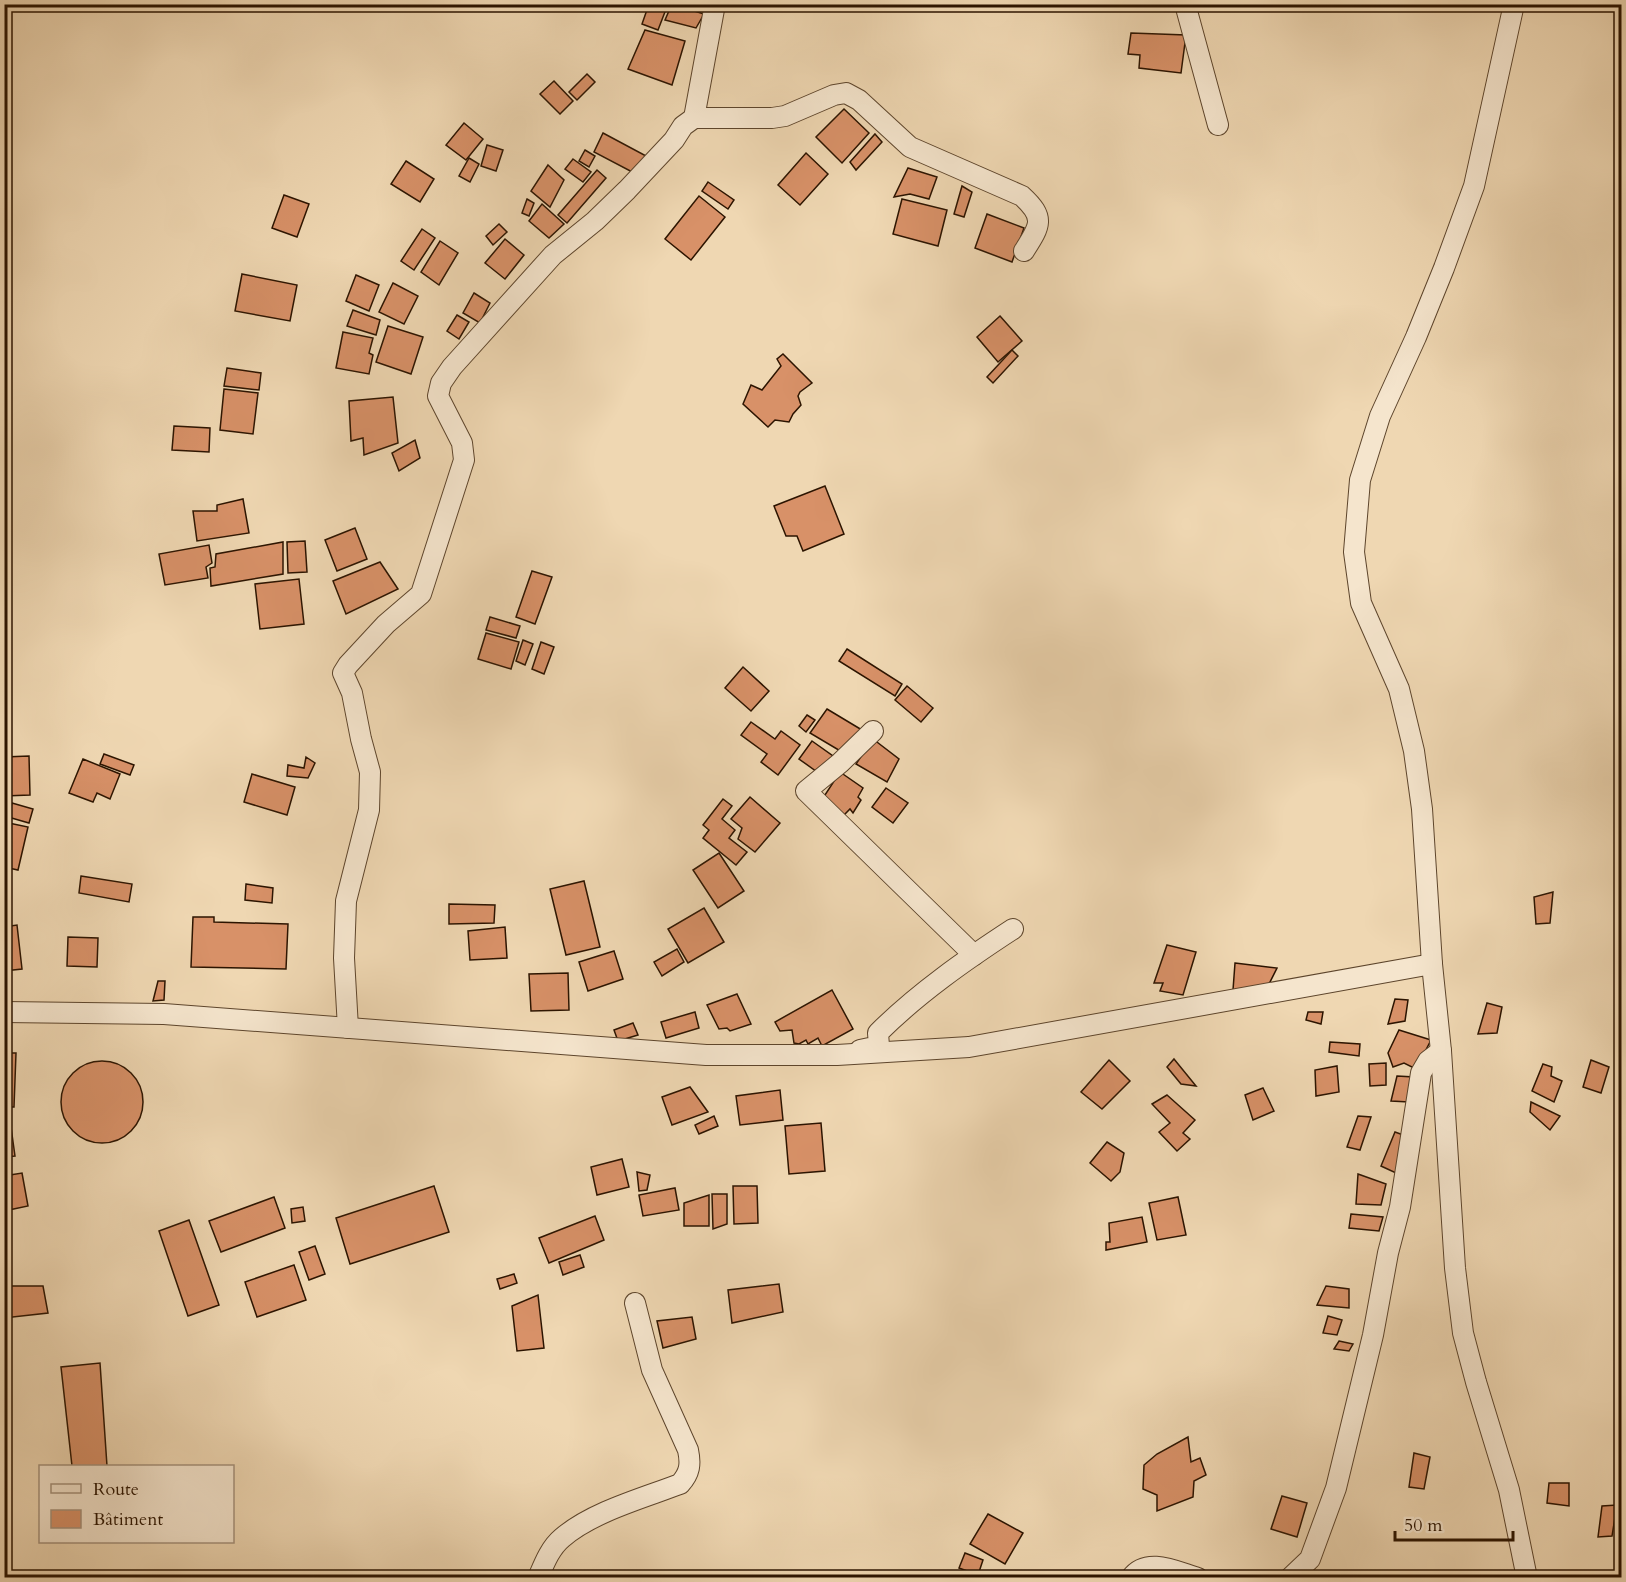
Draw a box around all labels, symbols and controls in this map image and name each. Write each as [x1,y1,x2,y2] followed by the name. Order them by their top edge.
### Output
[39,1465,234,1543] legend
[93,1477,139,1502] text: Route
[1395,1504,1514,1542] scale bar
[93,1507,163,1532] text: Bâtiment
[1404,1513,1443,1538] text: 50 m

